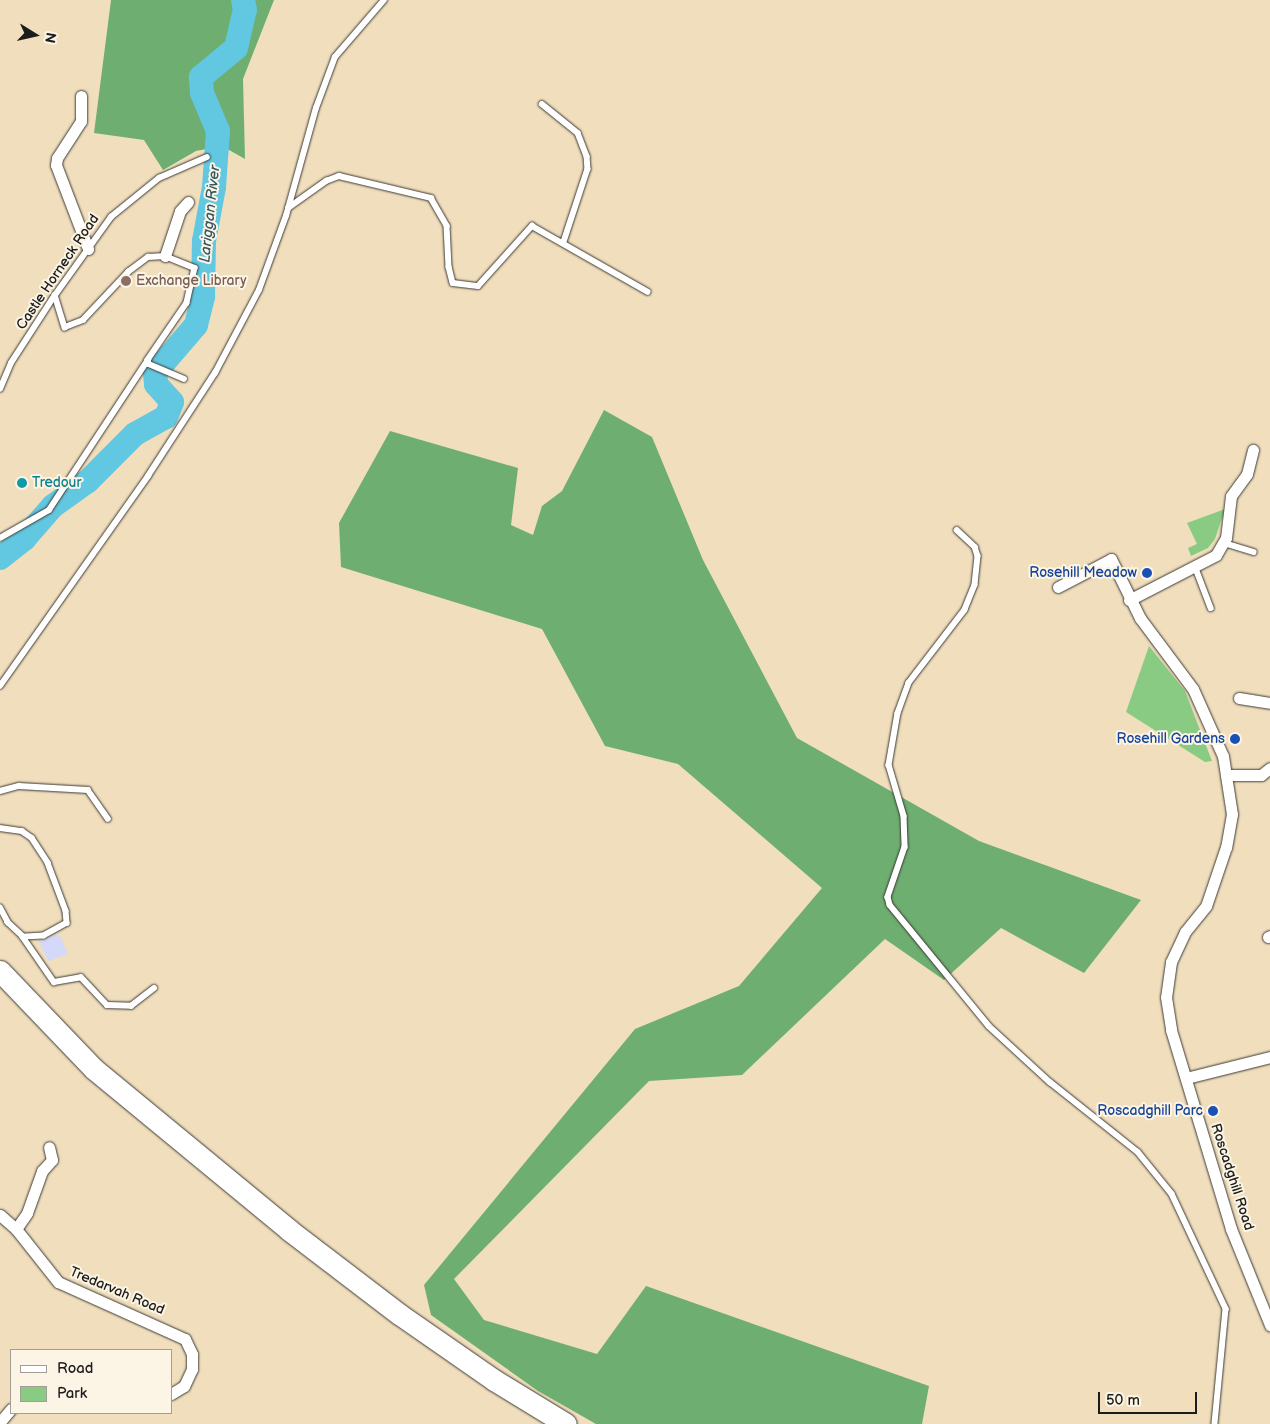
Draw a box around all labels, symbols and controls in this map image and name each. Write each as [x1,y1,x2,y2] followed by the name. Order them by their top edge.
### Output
[10,10,60,60] north arrow
[41,31,60,44] text: N
[196,164,224,264] water label: Lariggan River
[13,211,103,333] street label: Castle Horneck Road
[136,273,247,289] place label: Exchange Library
[120,275,132,287] marker: Exchange Library
[32,475,81,491] place label: Tredour
[16,477,28,489] marker: Tredour
[1029,565,1137,581] place label: Rosehill Meadow
[1141,567,1153,579] marker: Rosehill Meadow
[1116,731,1225,747] place label: Rosehill Gardens
[1229,733,1241,745] marker: Rosehill Gardens
[1097,1103,1203,1119] place label: Roscadghill Parc
[1207,1105,1219,1117] marker: Roscadghill Parc
[1207,1122,1257,1232] street label: Roscadghill Road
[67,1263,167,1319] street label: Tredarvah Road
[10,1349,172,1414] legend
[57,1359,93,1378] text: Road
[1100,1382,1199,1414] scale bar
[57,1384,87,1403] text: Park
[1106,1391,1140,1410] text: 50 m

